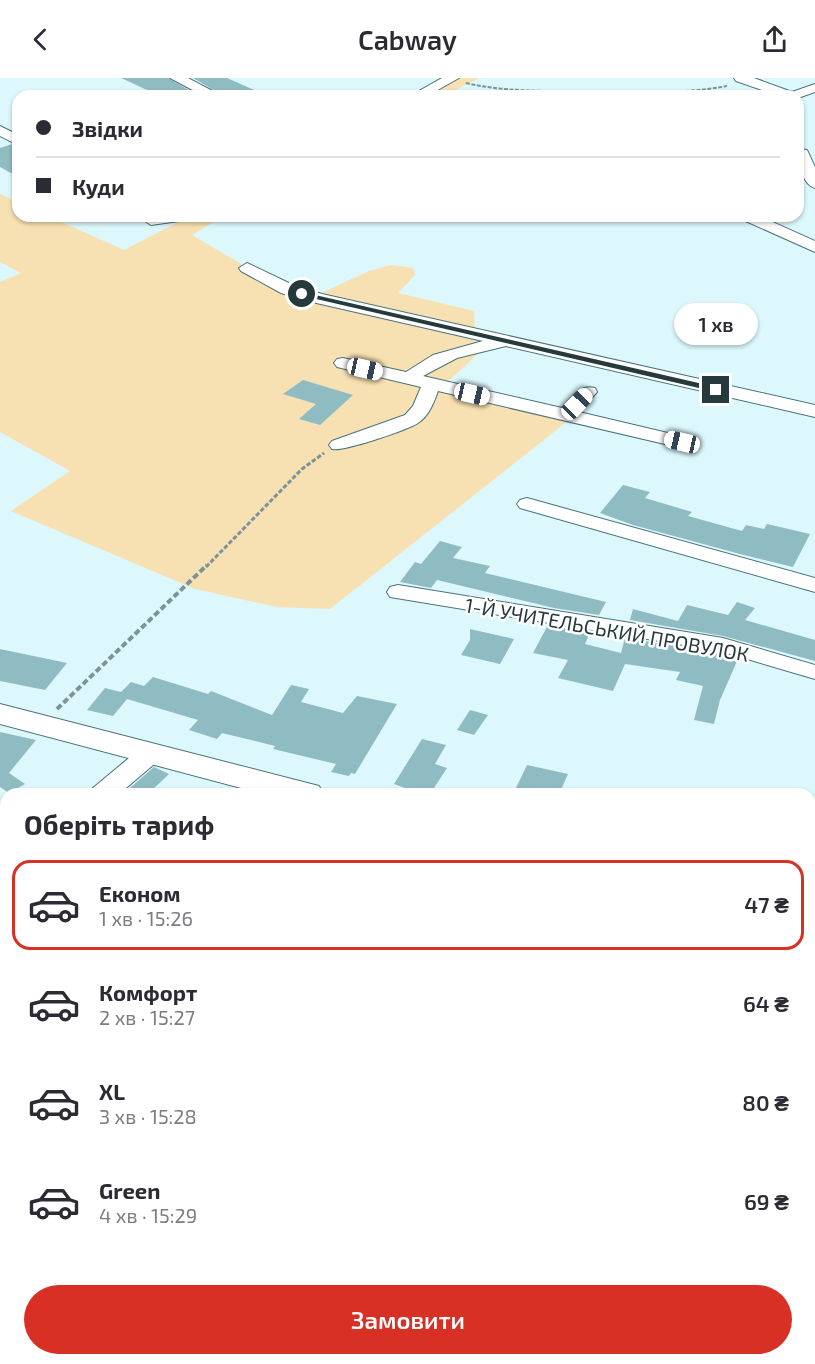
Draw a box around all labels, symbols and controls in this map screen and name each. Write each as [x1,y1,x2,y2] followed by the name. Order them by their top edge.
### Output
[24,23,57,56] icon: back
[358,23,457,55] text: Cabway
[758,23,791,56] icon: share
[72,115,143,141] text: Звідки
[72,173,125,199] text: Куди
[288,280,315,307] route start
[674,303,758,345] callout: 1 хв
[698,312,734,336] text: 1 хв
[345,356,385,382] car
[702,376,729,403] route end
[452,381,492,407] car
[558,385,596,423] car
[662,429,702,455] car
[463,592,751,666] street label: 1-Й УЧИТЕЛЬСЬКИЙ ПРОВУЛОК
[24,808,214,840] text: Оберіть тариф
[27,878,81,932] icon: car
[99,880,181,906] text: Економ
[744,891,789,917] text: 47 ₴
[99,906,193,930] text: 1 хв · 15:26
[27,977,81,1031] icon: car
[99,979,197,1005] text: Комфорт
[743,990,789,1016] text: 64 ₴
[99,1005,195,1029] text: 2 хв · 15:27
[27,1076,81,1130] icon: car
[99,1078,125,1104] text: XL
[742,1089,789,1115] text: 80 ₴
[99,1104,197,1128] text: 3 хв · 15:28
[27,1175,81,1229] icon: car
[99,1177,161,1203] text: Green
[744,1188,789,1214] text: 69 ₴
[99,1203,197,1227] text: 4 хв · 15:29
[24,1285,792,1354] button: Замовити

